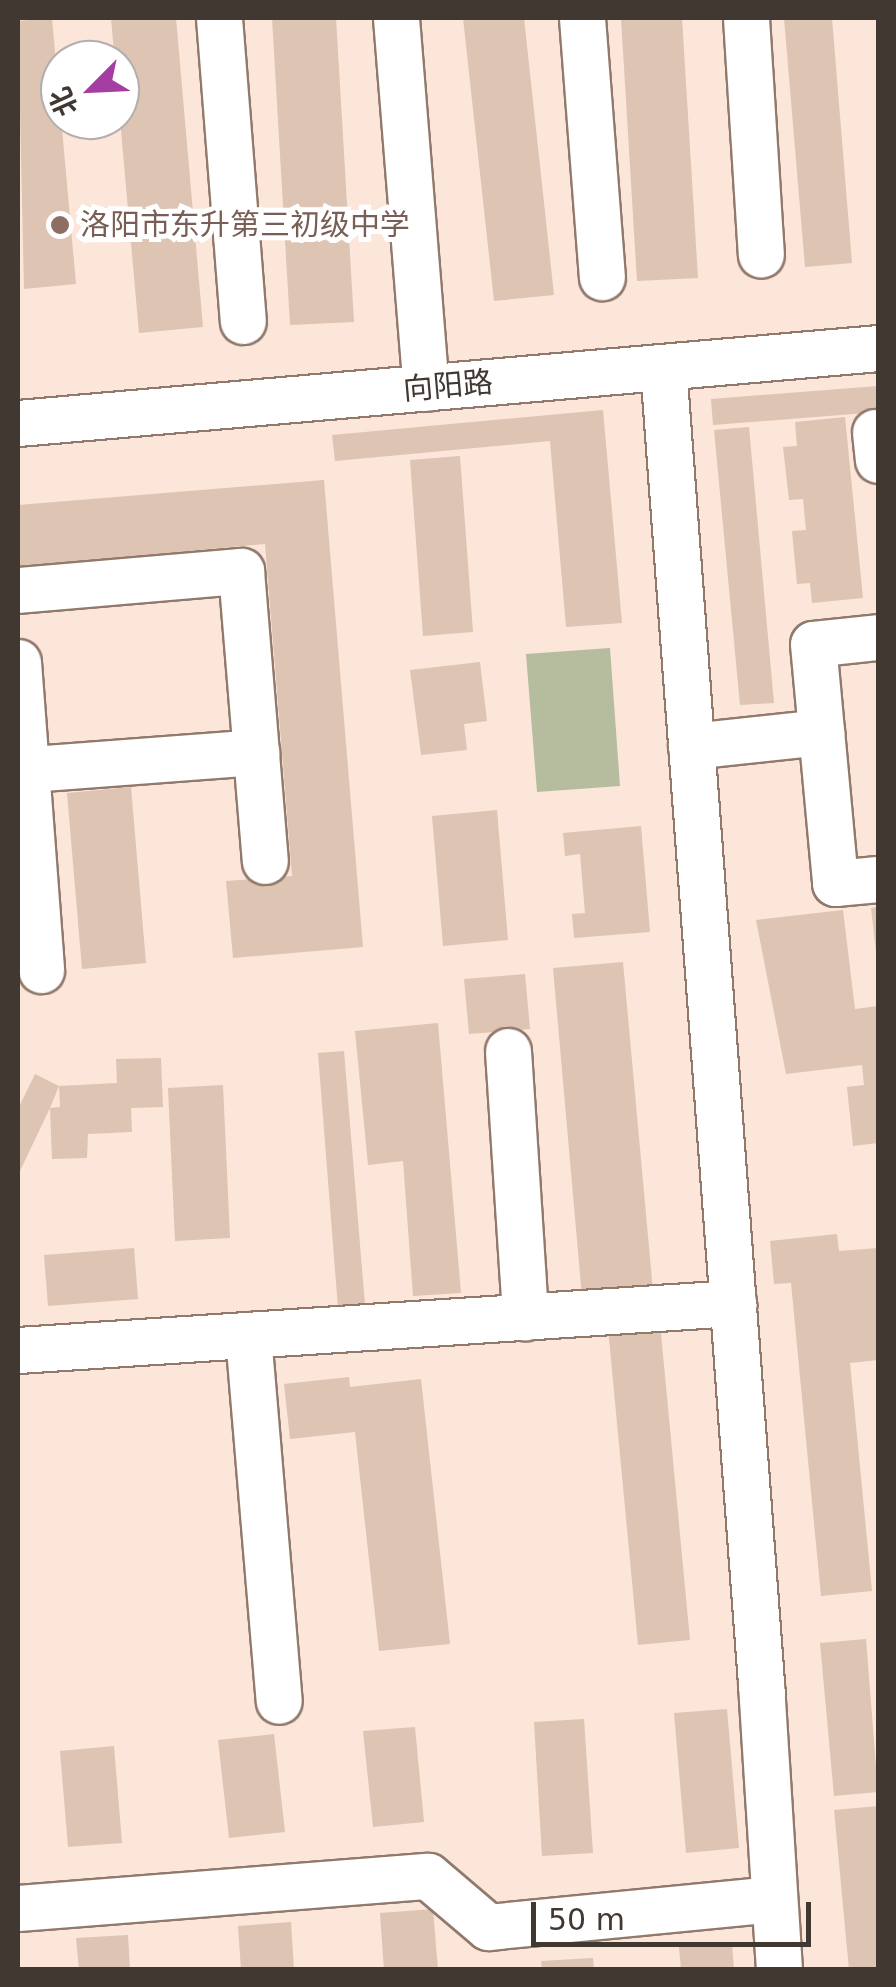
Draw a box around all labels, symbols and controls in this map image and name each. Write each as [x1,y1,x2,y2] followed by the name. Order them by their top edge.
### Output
[40,40,140,140] north arrow
[43,82,85,121] text: 北
[80,207,410,243] place label: 洛阳市东升第三初级中学
[49,214,71,236] marker: 洛阳市东升第三初级中学
[402,364,494,408] street label: 向阳路
[536,1882,816,1944] scale bar
[548,1902,625,1937] text: 50 m

